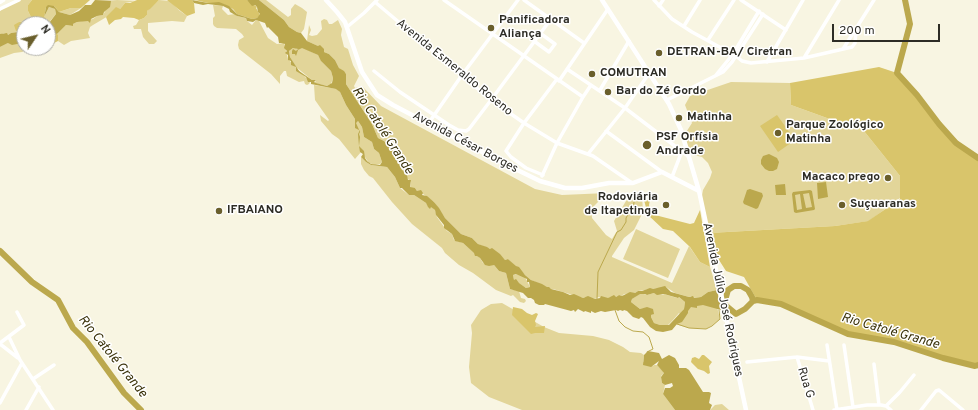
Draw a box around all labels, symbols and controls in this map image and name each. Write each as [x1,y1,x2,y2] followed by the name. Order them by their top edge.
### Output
[499,14,570,42] place label: Panificadora Aliança
[16,16,56,56] north arrow
[834,16,942,42] scale bar
[393,17,515,119] street label: Avenida Esmeraldo Roseno
[37,22,53,37] text: N
[486,23,496,33] marker: Panificadora Aliança
[839,23,875,39] text: 200 m
[667,46,792,60] place label: DETRAN-BA/ Ciretran
[654,48,664,58] marker: DETRAN-BA/ Ciretran
[600,67,667,81] place label: COMUTRAN
[587,69,597,79] marker: COMUTRAN
[348,84,416,178] water label: Rio Catolé Grande
[616,85,706,99] place label: Bar do Zé Gordo
[603,87,613,97] marker: Bar do Zé Gordo
[410,109,520,177] street label: Avenida César Borges
[687,111,732,125] place label: Matinha
[674,113,684,123] marker: Matinha
[786,119,883,147] place label: Parque Zoológico Matinha
[773,128,783,138] marker: Parque Zoológico Matinha
[656,131,718,159] place label: PSF Orfísia Andrade
[641,139,653,151] marker: PSF Orfísia Andrade
[802,171,880,185] place label: Macaco prego
[883,173,893,183] marker: Macaco prego
[584,191,658,219] place label: Rodoviária de Itapetinga
[850,198,916,212] place label: Suçuaranas
[661,200,671,210] marker: Rodoviária de Itapetinga
[837,200,847,210] marker: Suçuaranas
[227,204,283,218] place label: IFBAIANO
[214,206,224,216] marker: IFBAIANO
[699,222,745,378] street label: Avenida Júlio José Rodrigues
[839,311,941,353] water label: Rio Catolé Grande
[74,313,150,401] water label: Rio Catolé Grande
[793,366,817,400] street label: Rua G

